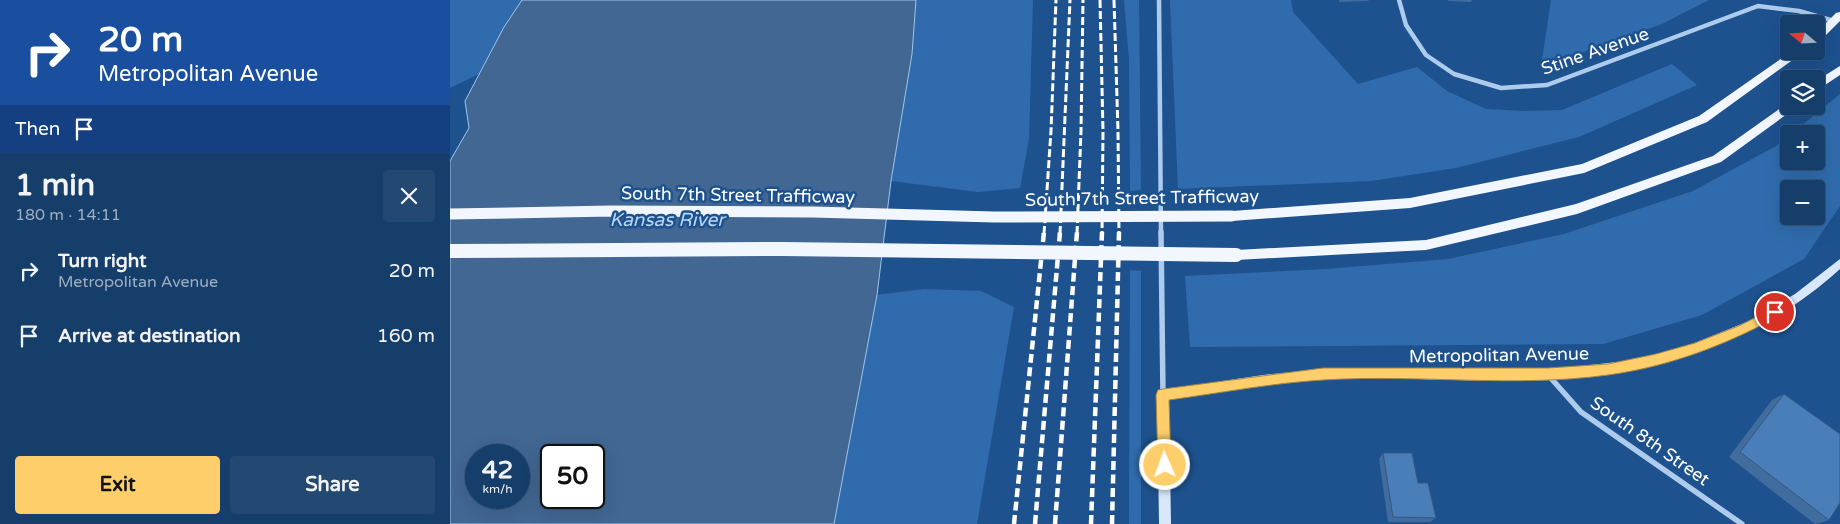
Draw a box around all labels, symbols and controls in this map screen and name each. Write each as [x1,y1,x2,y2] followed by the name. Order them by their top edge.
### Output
[1780,15,1825,60] north arrow
[1780,15,1825,225] map controls
[98,19,183,61] text: 20 m
[15,20,80,85] icon: right
[1538,22,1652,80] street label: Stine Avenue
[98,61,318,87] text: Metropolitan Avenue
[1780,70,1825,115] button: layers
[70,115,98,143] icon: arrive
[15,118,60,140] text: Then
[1780,125,1825,170] button: +
[15,167,95,204] text: 1 min
[383,170,435,222] button: close
[1780,180,1825,225] button: −
[621,182,856,208] street label: South 7th Street Trafficway
[1025,185,1260,211] street label: South 7th Street Trafficway
[15,205,121,225] text: 180 m · 14:11
[609,209,727,231] water label: Kansas River
[58,250,146,272] text: Turn right
[15,257,43,285] icon: right
[389,260,435,282] text: 20 m
[58,272,218,292] text: Metropolitan Avenue
[1754,291,1796,333] pin
[1761,298,1789,326] icon: arrive
[15,322,43,350] icon: arrive
[58,325,241,347] text: Arrive at destination
[377,325,435,347] text: 160 m
[1409,342,1589,368] street label: Metropolitan Avenue
[1586,392,1714,490] street label: South 8th Street
[1138,438,1190,490] position arrow
[540,444,605,509] speed limit sign: 50
[482,455,513,485] text: 42
[15,456,220,514] button: Exit
[230,456,435,514] button: Share
[482,482,513,496] text: km/h

